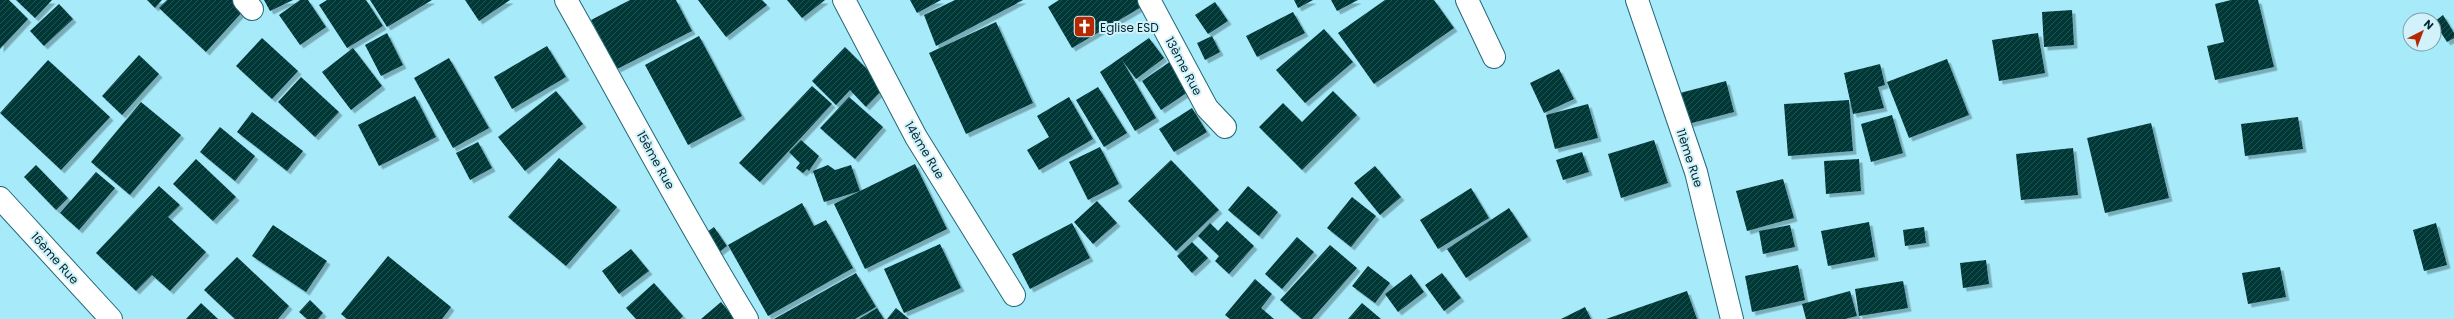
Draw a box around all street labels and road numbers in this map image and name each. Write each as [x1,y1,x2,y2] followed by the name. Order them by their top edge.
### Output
[1162,34,1206,98] street label: 13ème Rue
[901,118,949,182] street label: 14ème Rue
[1673,127,1707,189] street label: 11ème Rue
[633,128,679,192] street label: 15ème Rue
[27,228,83,288] street label: 16ème Rue

